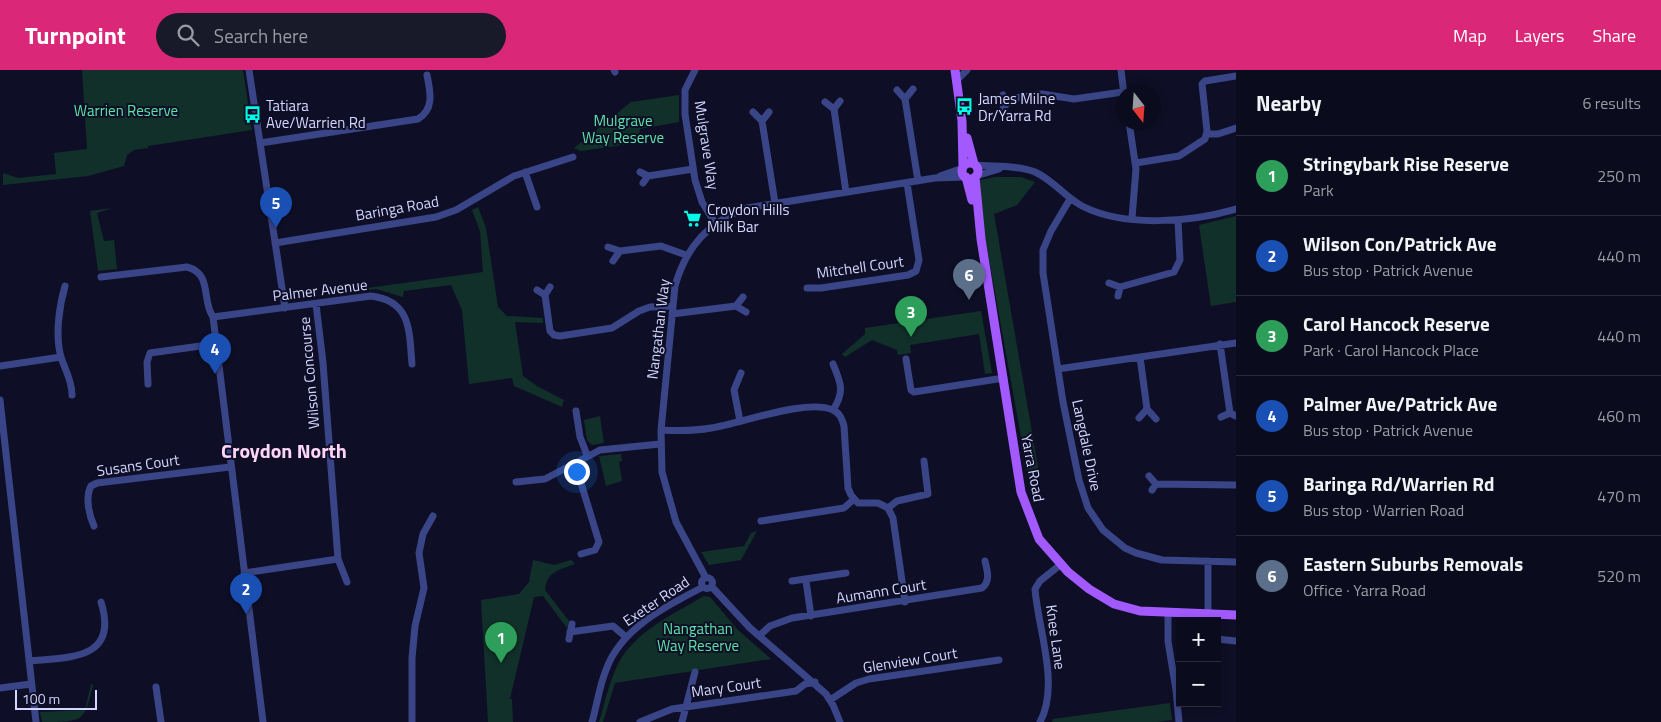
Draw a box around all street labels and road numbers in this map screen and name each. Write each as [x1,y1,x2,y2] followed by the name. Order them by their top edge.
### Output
[689,99,725,191] street label: Mulgrave Way
[353,189,441,227] street label: Baringa Road
[815,249,906,285] street label: Mitchell Court
[271,273,369,307] street label: Palmer Avenue
[640,278,676,380] street label: Nangathan Way
[293,316,325,430] street label: Wilson Concourse
[1066,397,1108,493] street label: Langdale Drive
[1015,432,1051,504] street label: Yarra Road
[95,448,182,482] street label: Susans Court
[618,570,694,632] street label: Exeter Road
[834,572,928,609] street label: Aumann Court
[1040,603,1072,671] street label: Knee Lane
[861,641,960,679] street label: Glenview Court
[690,671,763,703] street label: Mary Court

